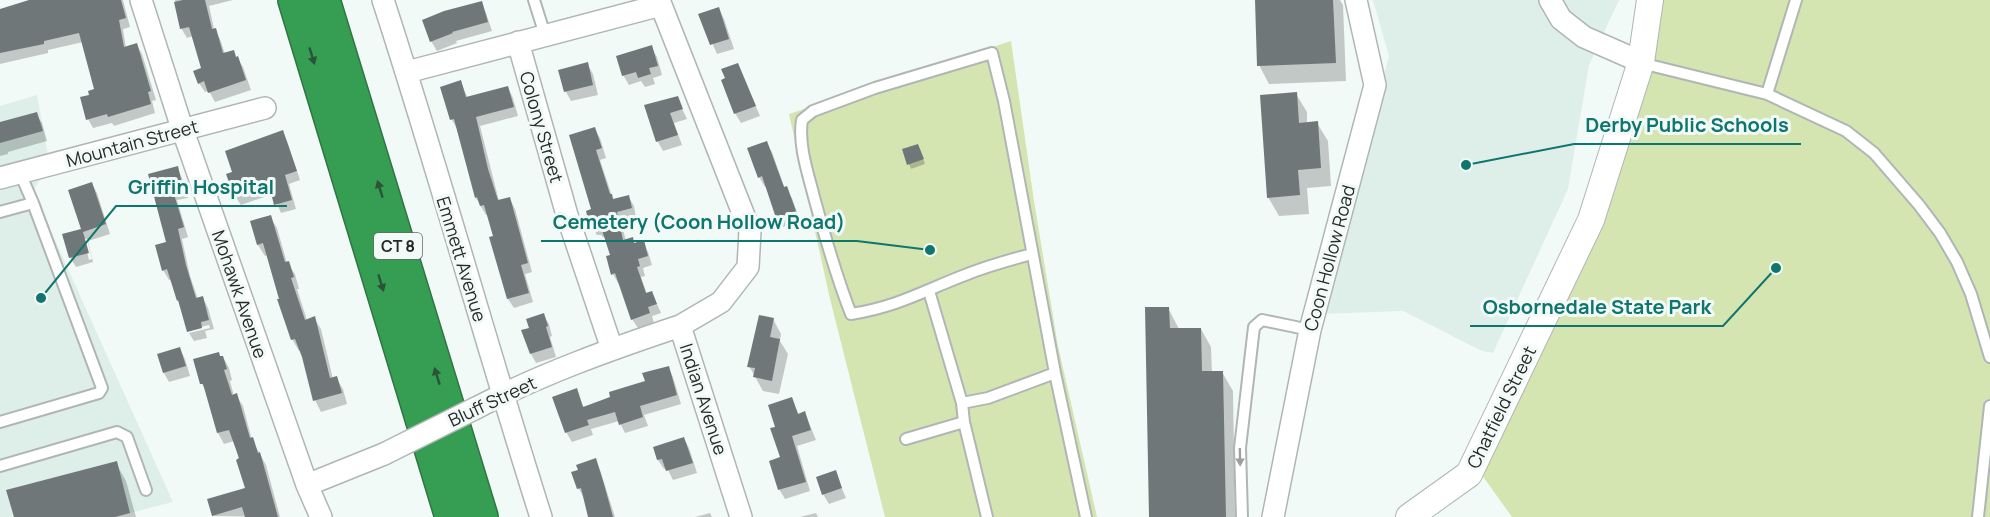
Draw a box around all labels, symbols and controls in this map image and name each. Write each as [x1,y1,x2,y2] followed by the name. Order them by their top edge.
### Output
[308,47,317,65] one-way arrow
[515,69,569,185] street label: Colony Street
[1574,106,1801,144] callout: Derby Public Schools
[1585,111,1789,138] text: Derby Public Schools
[63,114,201,172] street label: Mountain Street
[116,168,287,206] callout: Griffin Hospital
[128,173,274,200] text: Griffin Hospital
[375,180,385,198] one-way arrow
[1298,182,1360,334] street label: Coon Hollow Road
[432,193,492,325] street label: Emmett Avenue
[541,203,857,241] callout: Cemetery (Coon Hollow Road)
[553,208,845,235] text: Cemetery (Coon Hollow Road)
[207,227,273,361] street label: Mohawk Avenue
[374,233,422,259] road number: CT 8
[377,274,386,292] one-way arrow
[1470,288,1723,326] callout: Osbornedale State Park
[1483,293,1713,320] text: Osbornedale State Park
[675,340,733,458] street label: Indian Avenue
[1461,342,1541,472] street label: Chatfield Street
[432,367,441,385] one-way arrow
[444,370,540,432] street label: Bluff Street
[1236,448,1245,467] one-way arrow

